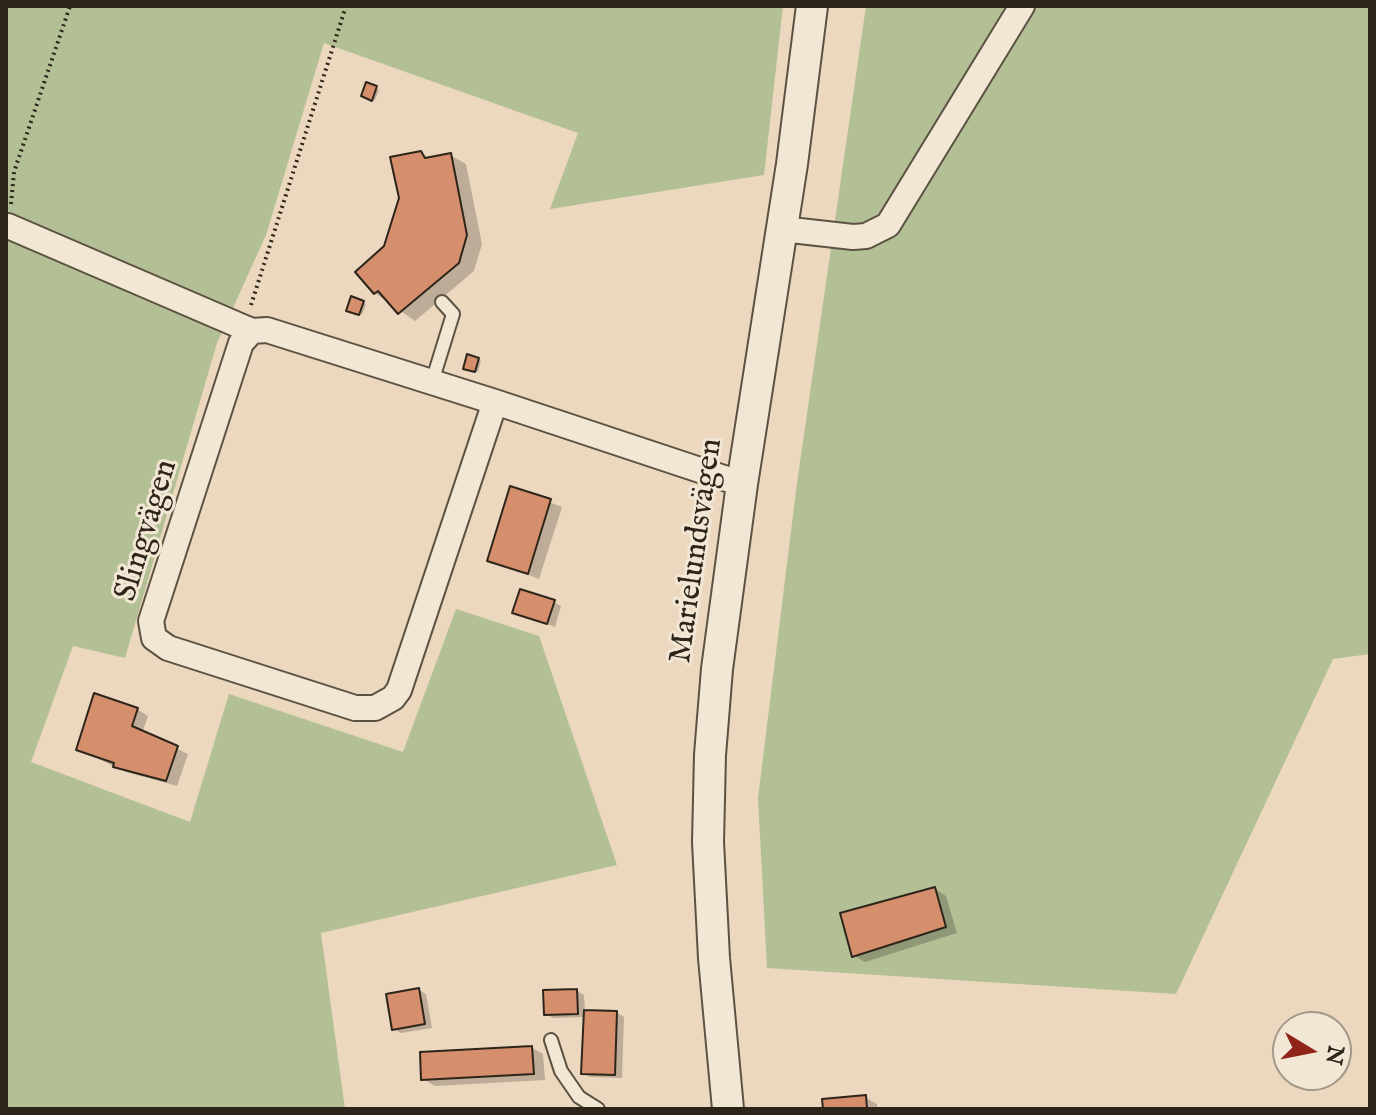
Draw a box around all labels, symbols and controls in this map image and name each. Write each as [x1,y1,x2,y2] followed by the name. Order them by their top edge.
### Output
[663,436,733,666] street label: Marielundsvägen
[108,456,188,606] street label: Slingvägen
[1272,1011,1352,1091] north arrow
[1318,1043,1349,1067] text: N

